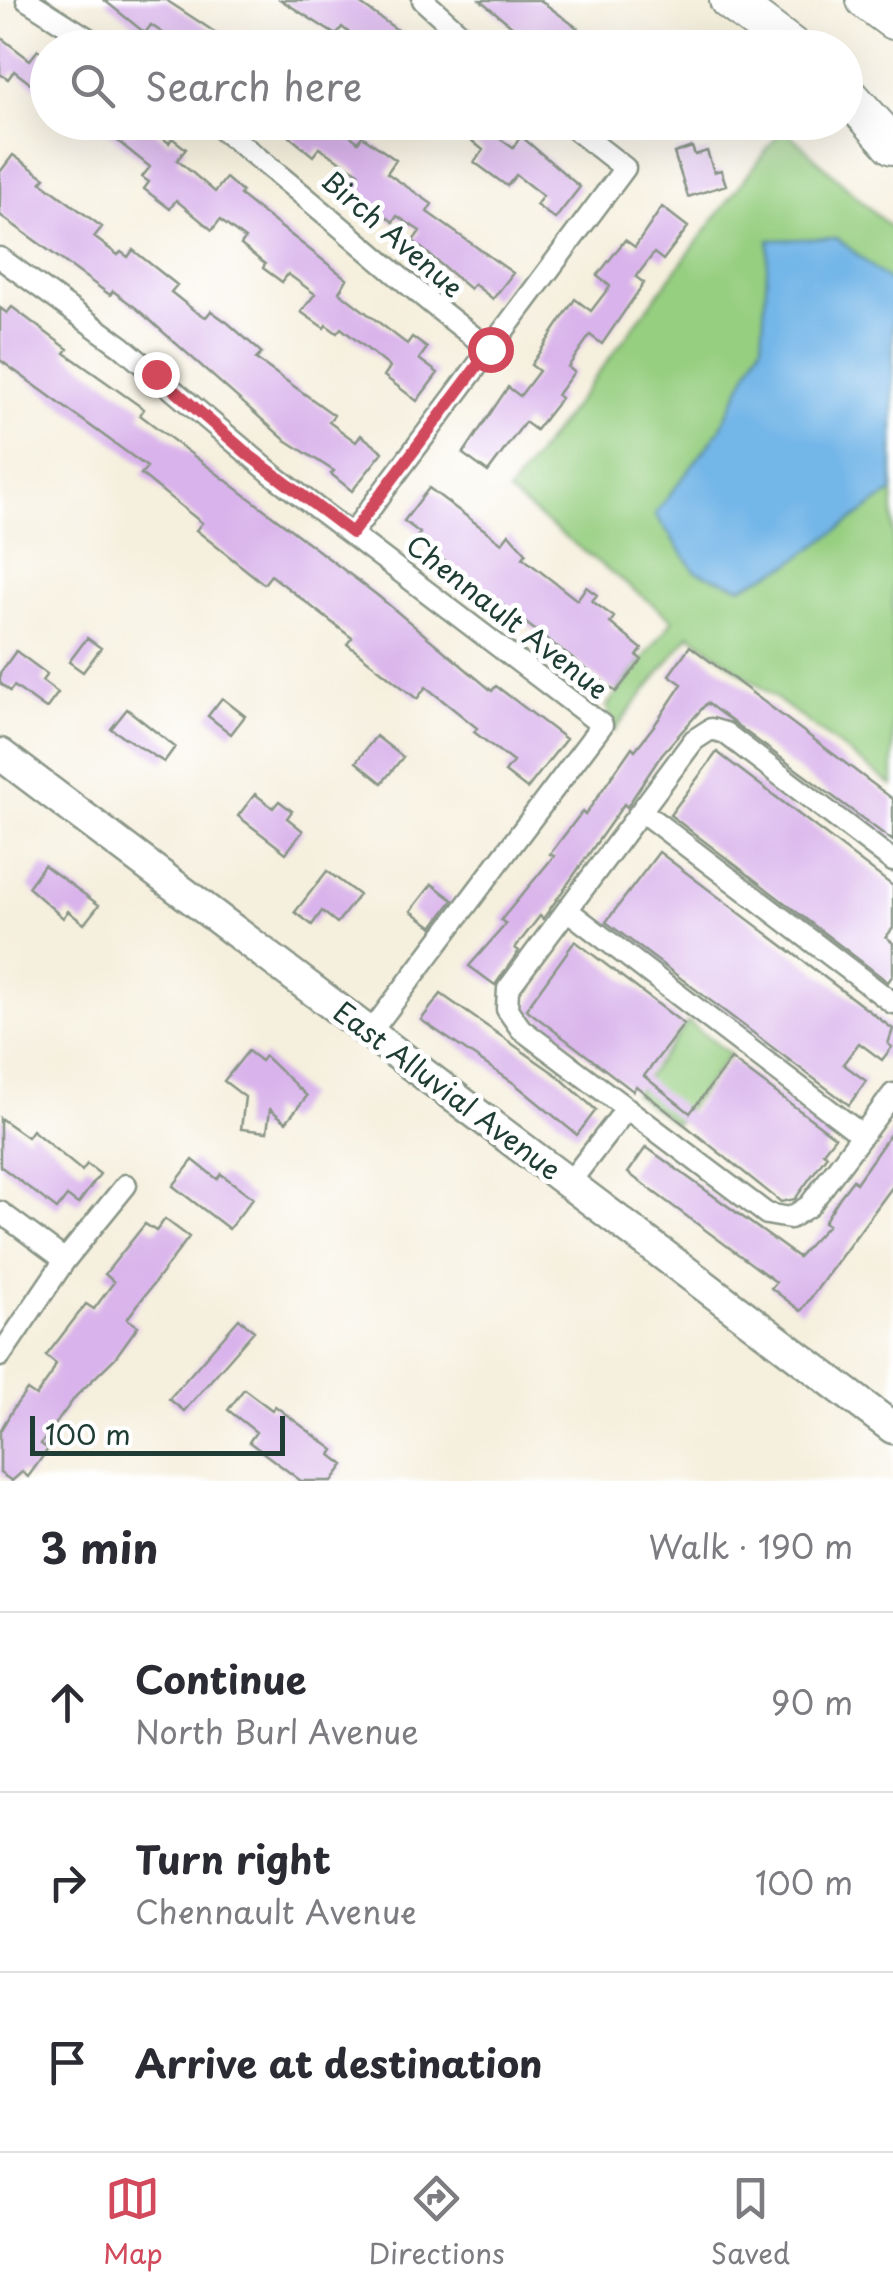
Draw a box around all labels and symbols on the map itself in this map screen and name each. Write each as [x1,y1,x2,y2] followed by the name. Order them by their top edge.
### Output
[312,159,474,307] street label: Birch Avenue
[468,327,514,373] route start
[134,352,180,398] route end
[398,523,618,709] street label: Chennault Avenue
[325,990,571,1190] street label: East Alluvial Avenue
[30,1411,285,1456] scale bar

